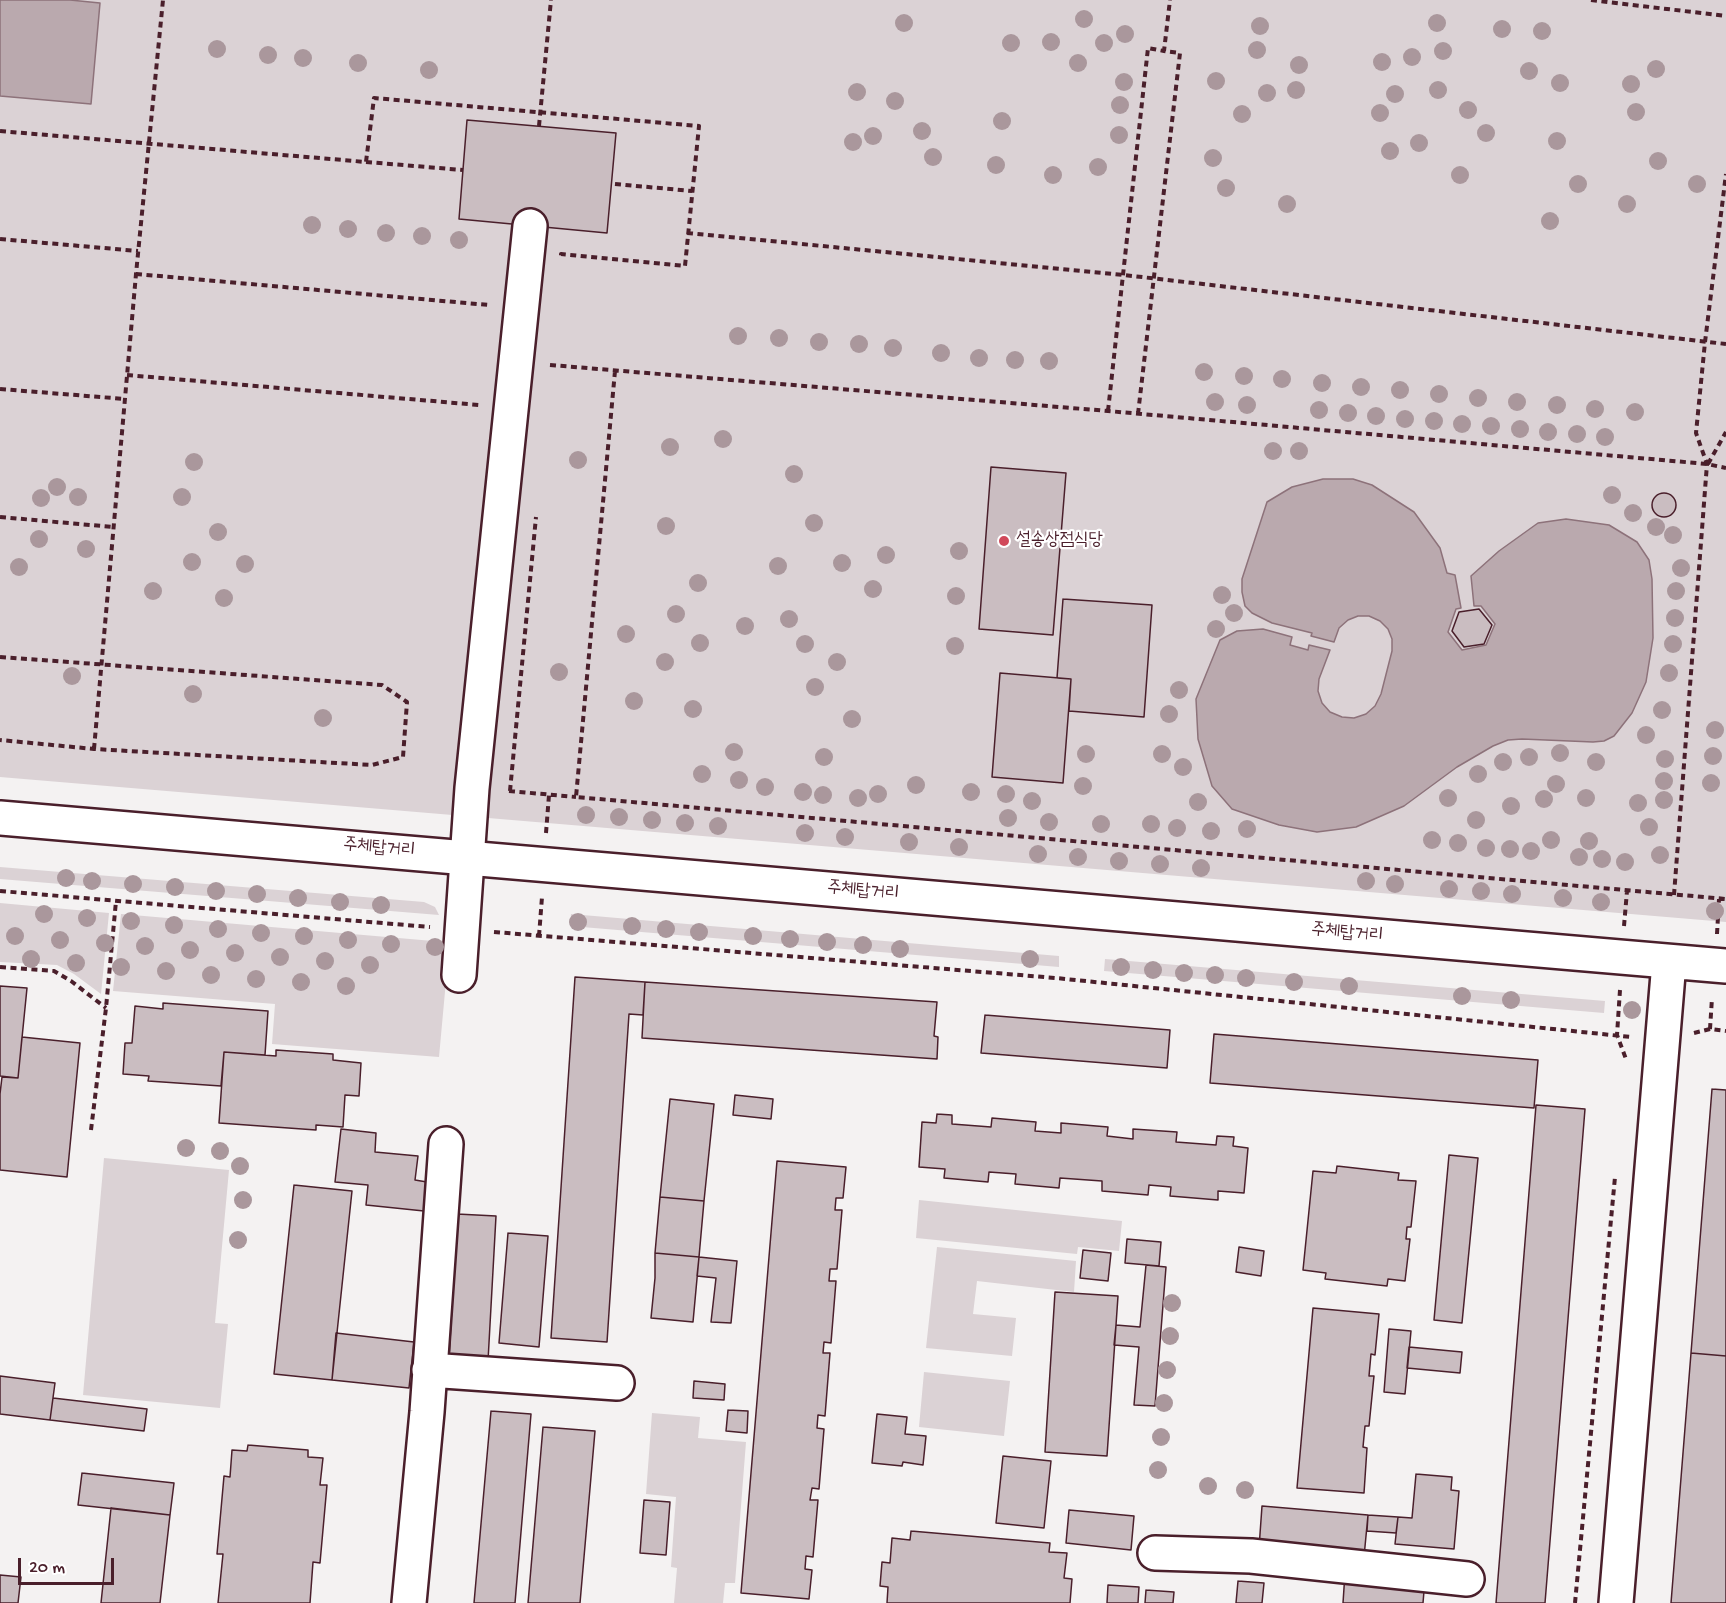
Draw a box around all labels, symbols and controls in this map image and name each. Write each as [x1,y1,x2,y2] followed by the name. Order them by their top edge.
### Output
[1016,530,1103,552] place label: 설송상점식당
[997,534,1011,548] marker: 설송상점식당
[342,835,416,863] street label: 주체탑거리
[826,878,900,906] street label: 주체탑거리
[1310,920,1384,948] street label: 주체탑거리
[21,1546,117,1584] scale bar
[29,1558,65,1579] text: 20 m

